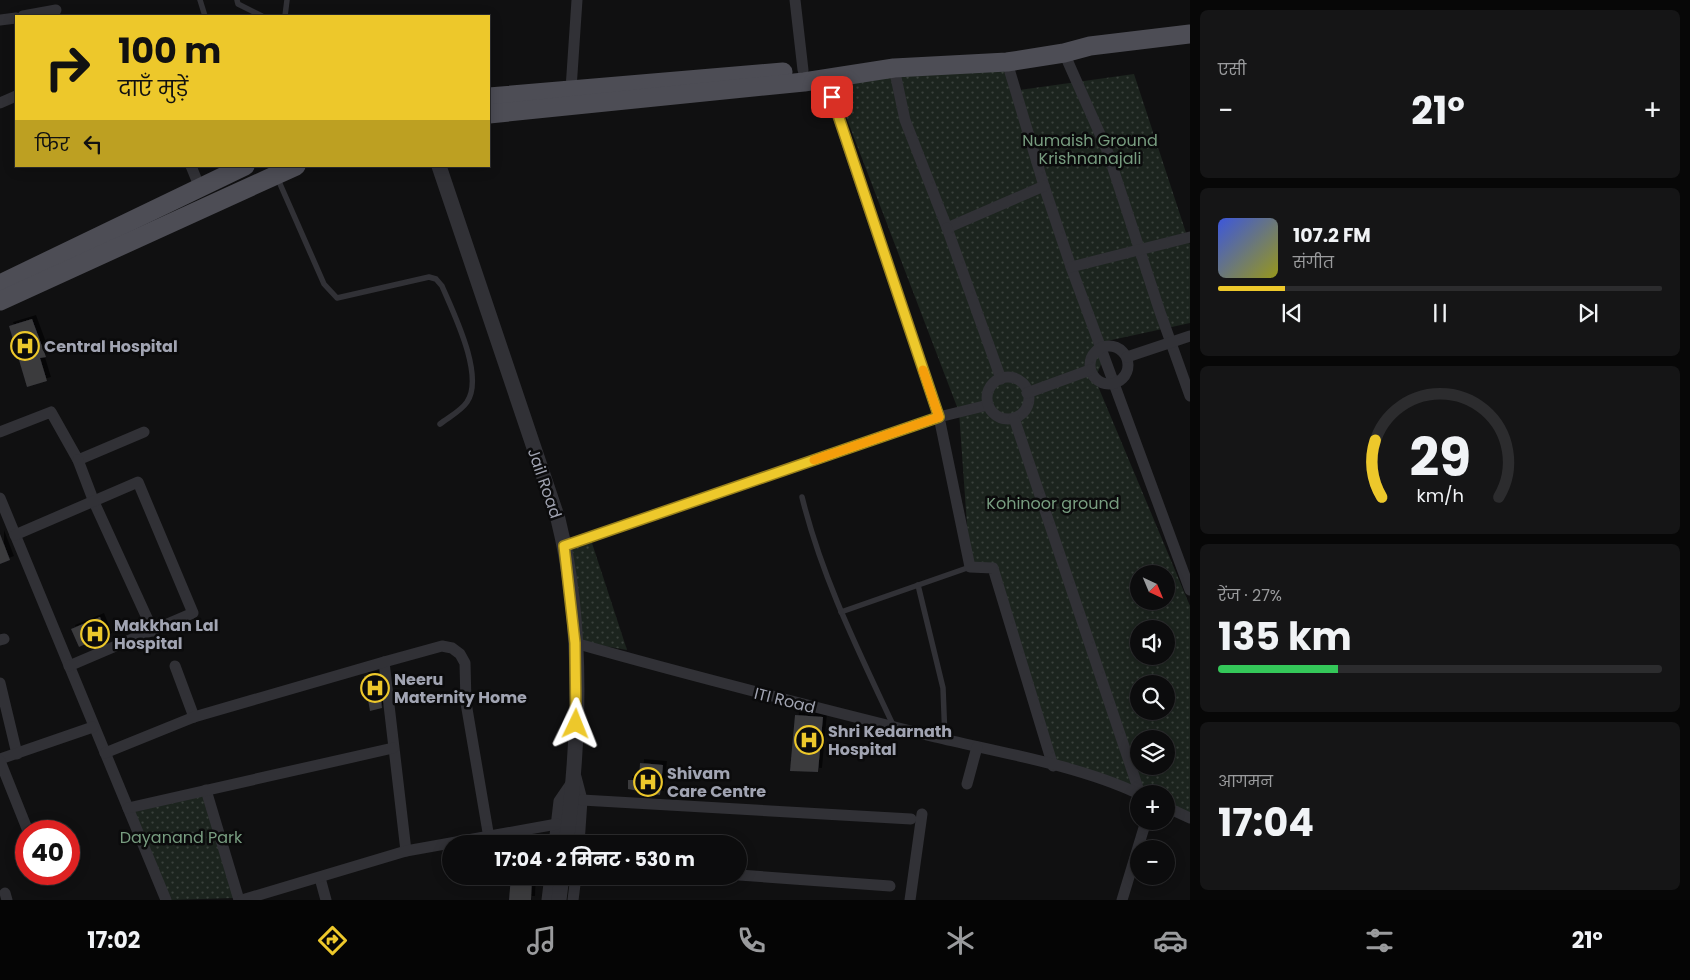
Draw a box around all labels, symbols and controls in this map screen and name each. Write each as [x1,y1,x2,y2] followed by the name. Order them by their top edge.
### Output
[118,26,221,75] text: 100 m
[35,35,100,100] icon: right
[1218,58,1246,81] text: एसी
[118,73,188,104] text: दाएँ मुड़ें
[811,76,853,118] pin
[818,83,846,111] icon: arrive
[1411,84,1465,137] text: 21°
[1218,91,1233,130] text: −
[1643,91,1662,130] text: +
[1022,129,1158,170] park label: Numaish Ground Krishnanajali
[79,130,107,158] icon: left
[35,131,69,158] text: फिर
[1293,222,1371,249] text: 107.2 FM
[1293,251,1334,274] text: संगीत
[1278,299,1306,327] icon: previous
[1426,299,1454,327] icon: pause
[1574,299,1602,327] icon: next
[10,331,40,361] hospital icon: Central Hospital
[44,335,178,358] place label: Central Hospital
[1409,421,1471,494] text: 29
[522,445,567,521] street label: Jail Road
[1416,483,1464,508] text: km/h
[986,492,1120,515] park label: Kohinoor ground
[1130,565,1175,610] north arrow
[1130,565,1175,885] map controls
[1218,584,1282,607] text: रेंज · 27%
[1218,610,1352,663] text: 135 km
[114,614,218,655] place label: Makkhan Lal Hospital
[80,619,110,649] hospital icon: Makkhan Lal Hospital
[1130,620,1175,665] button: sound
[394,668,527,709] place label: Neeru Maternity Home
[360,673,390,703] hospital icon: Neeru Maternity Home
[1130,675,1175,720] button: search
[752,682,818,719] street label: ITI Road
[549,697,601,749] position arrow
[828,720,952,761] place label: Shri Kedarnath Hospital
[794,725,824,755] hospital icon: Shri Kedarnath Hospital
[1130,730,1175,775] button: layers
[667,762,766,803] place label: Shivam Care Centre
[633,767,663,797] hospital icon: Shivam Care Centre
[1218,770,1273,793] text: आगमन
[1130,785,1175,830] button: +
[1218,796,1314,849] text: 17:04
[15,820,80,885] speed limit sign: 40
[120,826,243,849] park label: Dayanand Park
[1130,840,1175,885] button: −
[494,846,695,873] text: 17:04 · 2 मिनट · 530 m
[315,923,350,958] icon: directions
[524,923,559,958] icon: music
[734,923,769,958] icon: phone
[943,923,978,958] icon: climate
[1153,923,1188,958] icon: car
[1362,923,1397,958] icon: filters
[87,925,140,956] text: 17:02
[1572,925,1603,956] text: 21°

